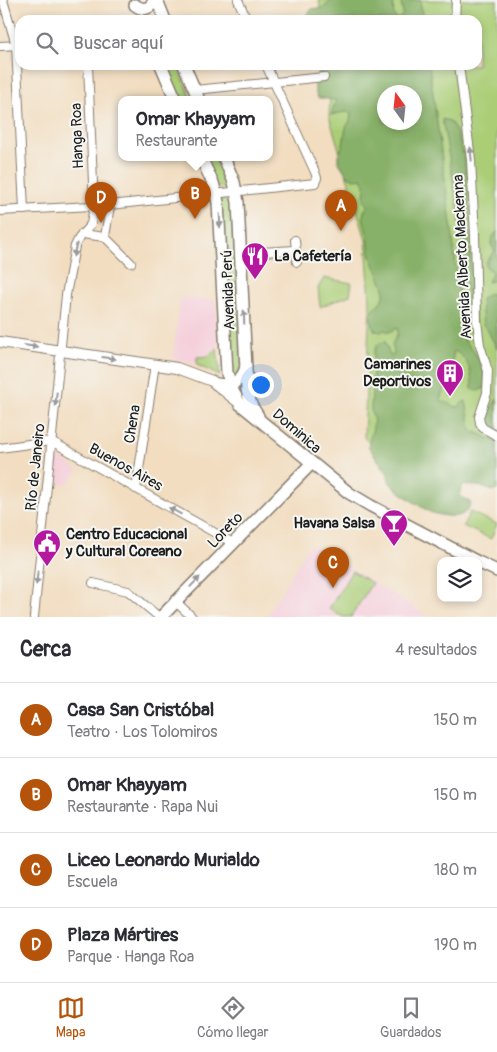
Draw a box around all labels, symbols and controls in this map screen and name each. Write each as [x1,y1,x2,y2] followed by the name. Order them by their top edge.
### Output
[15,15,482,70] search box
[33,29,61,57] icon: search
[73,31,164,55] text: Buscar aquí
[377,85,422,130] north arrow
[118,96,273,161] popup
[67,103,88,169] street label: Hanga Roa
[136,107,255,131] text: Omar Khayyam
[136,131,217,151] text: Restaurante
[466,146,474,162] one-way arrow
[449,174,476,340] street label: Avenida Alberto Mackenna
[179,178,211,219] pin: B
[85,182,117,223] pin: D
[325,190,357,231] pin: A
[216,213,224,229] one-way arrow
[240,241,270,280] restaurant icon: La Cafetería
[71,242,79,257] one-way arrow
[274,247,352,266] place label: La Cafetería
[218,250,239,330] street label: Avenida Perú
[240,309,248,325] one-way arrow
[23,342,39,350] one-way arrow
[102,354,118,362] one-way arrow
[363,355,431,391] place label: Camarines Deportivos
[435,358,465,397] building icon: Camarines Deportivos
[248,372,274,398] your location
[52,391,60,407] one-way arrow
[120,403,145,445] street label: Chena
[268,405,325,458] street label: Dominica
[21,422,50,512] street label: Río de Janeiro
[86,439,166,496] street label: Buenos Aires
[169,506,182,515] one-way arrow
[204,508,247,552] street label: Loreto
[379,508,409,547] bar icon: Havana Salsa
[294,514,375,533] place label: Havana Salsa
[65,525,188,561] place label: Centro Educacional y Cultural Coreano
[32,528,62,567] public building icon: Centro Educacional y Cultural Coreano
[317,547,349,588] pin: C
[437,557,482,602] map controls
[437,557,482,602] button: layers
[33,570,41,586] one-way arrow
[189,576,201,588] one-way arrow
[20,636,71,663] text: Cerca
[395,640,477,660] text: 4 resultados
[67,698,214,722] text: Casa San Cristóbal
[31,710,41,730] text: A
[433,710,477,730] text: 150 m
[67,722,217,742] text: Teatro · Los Tolomiros
[67,773,187,797] text: Omar Khayyam
[31,785,41,805] text: B
[433,785,477,805] text: 150 m
[67,797,218,817] text: Restaurante · Rapa Nui
[67,848,260,872] text: Liceo Leonardo Murialdo
[31,860,41,880] text: C
[434,860,477,880] text: 180 m
[67,872,118,892] text: Escuela
[67,923,178,947] text: Plaza Mártires
[31,935,41,955] text: D
[434,935,477,955] text: 190 m
[67,947,194,967] text: Parque · Hanga Roa
[56,994,85,1041] tab: Mapa
[197,994,268,1041] tab: Cómo llegar
[380,994,441,1041] tab: Guardados

